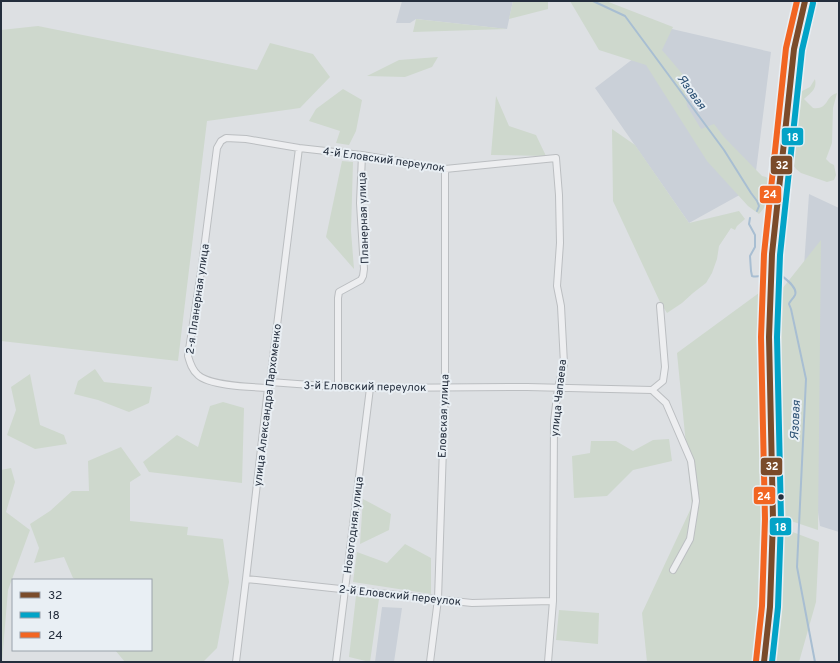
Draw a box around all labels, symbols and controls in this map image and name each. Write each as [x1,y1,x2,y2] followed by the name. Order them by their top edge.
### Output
[673,72,710,114] water label: Язовая
[781,127,804,146] line badge: 18
[787,131,799,145] text: 18
[322,144,446,175] street label: 4-й Еловский переулок
[770,155,793,175] line badge: 32
[775,159,789,173] text: 32
[355,172,373,264] street label: Планерная улица
[759,185,782,204] line badge: 24
[763,188,777,202] text: 24
[183,243,213,355] street label: 2-я Планерная улица
[251,323,285,487] street label: улица Александра Пархоменко
[548,359,570,437] street label: улица Чапаева
[436,374,452,458] street label: Еловская улица
[303,379,426,395] street label: 3-й Еловский переулок
[787,399,805,440] water label: Язовая
[760,457,783,476] line badge: 32
[765,460,779,474] text: 32
[341,476,367,574] street label: Новогодняя улица
[753,486,776,505] line badge: 24
[757,490,771,504] text: 24
[776,492,786,502] unlabelled marker
[769,517,792,536] line badge: 18
[775,521,787,535] text: 18
[12,579,152,651] legend
[338,583,462,609] street label: 2-й Еловский переулок
[48,588,62,604] text: 32
[48,608,60,624] text: 18
[48,628,63,644] text: 24

